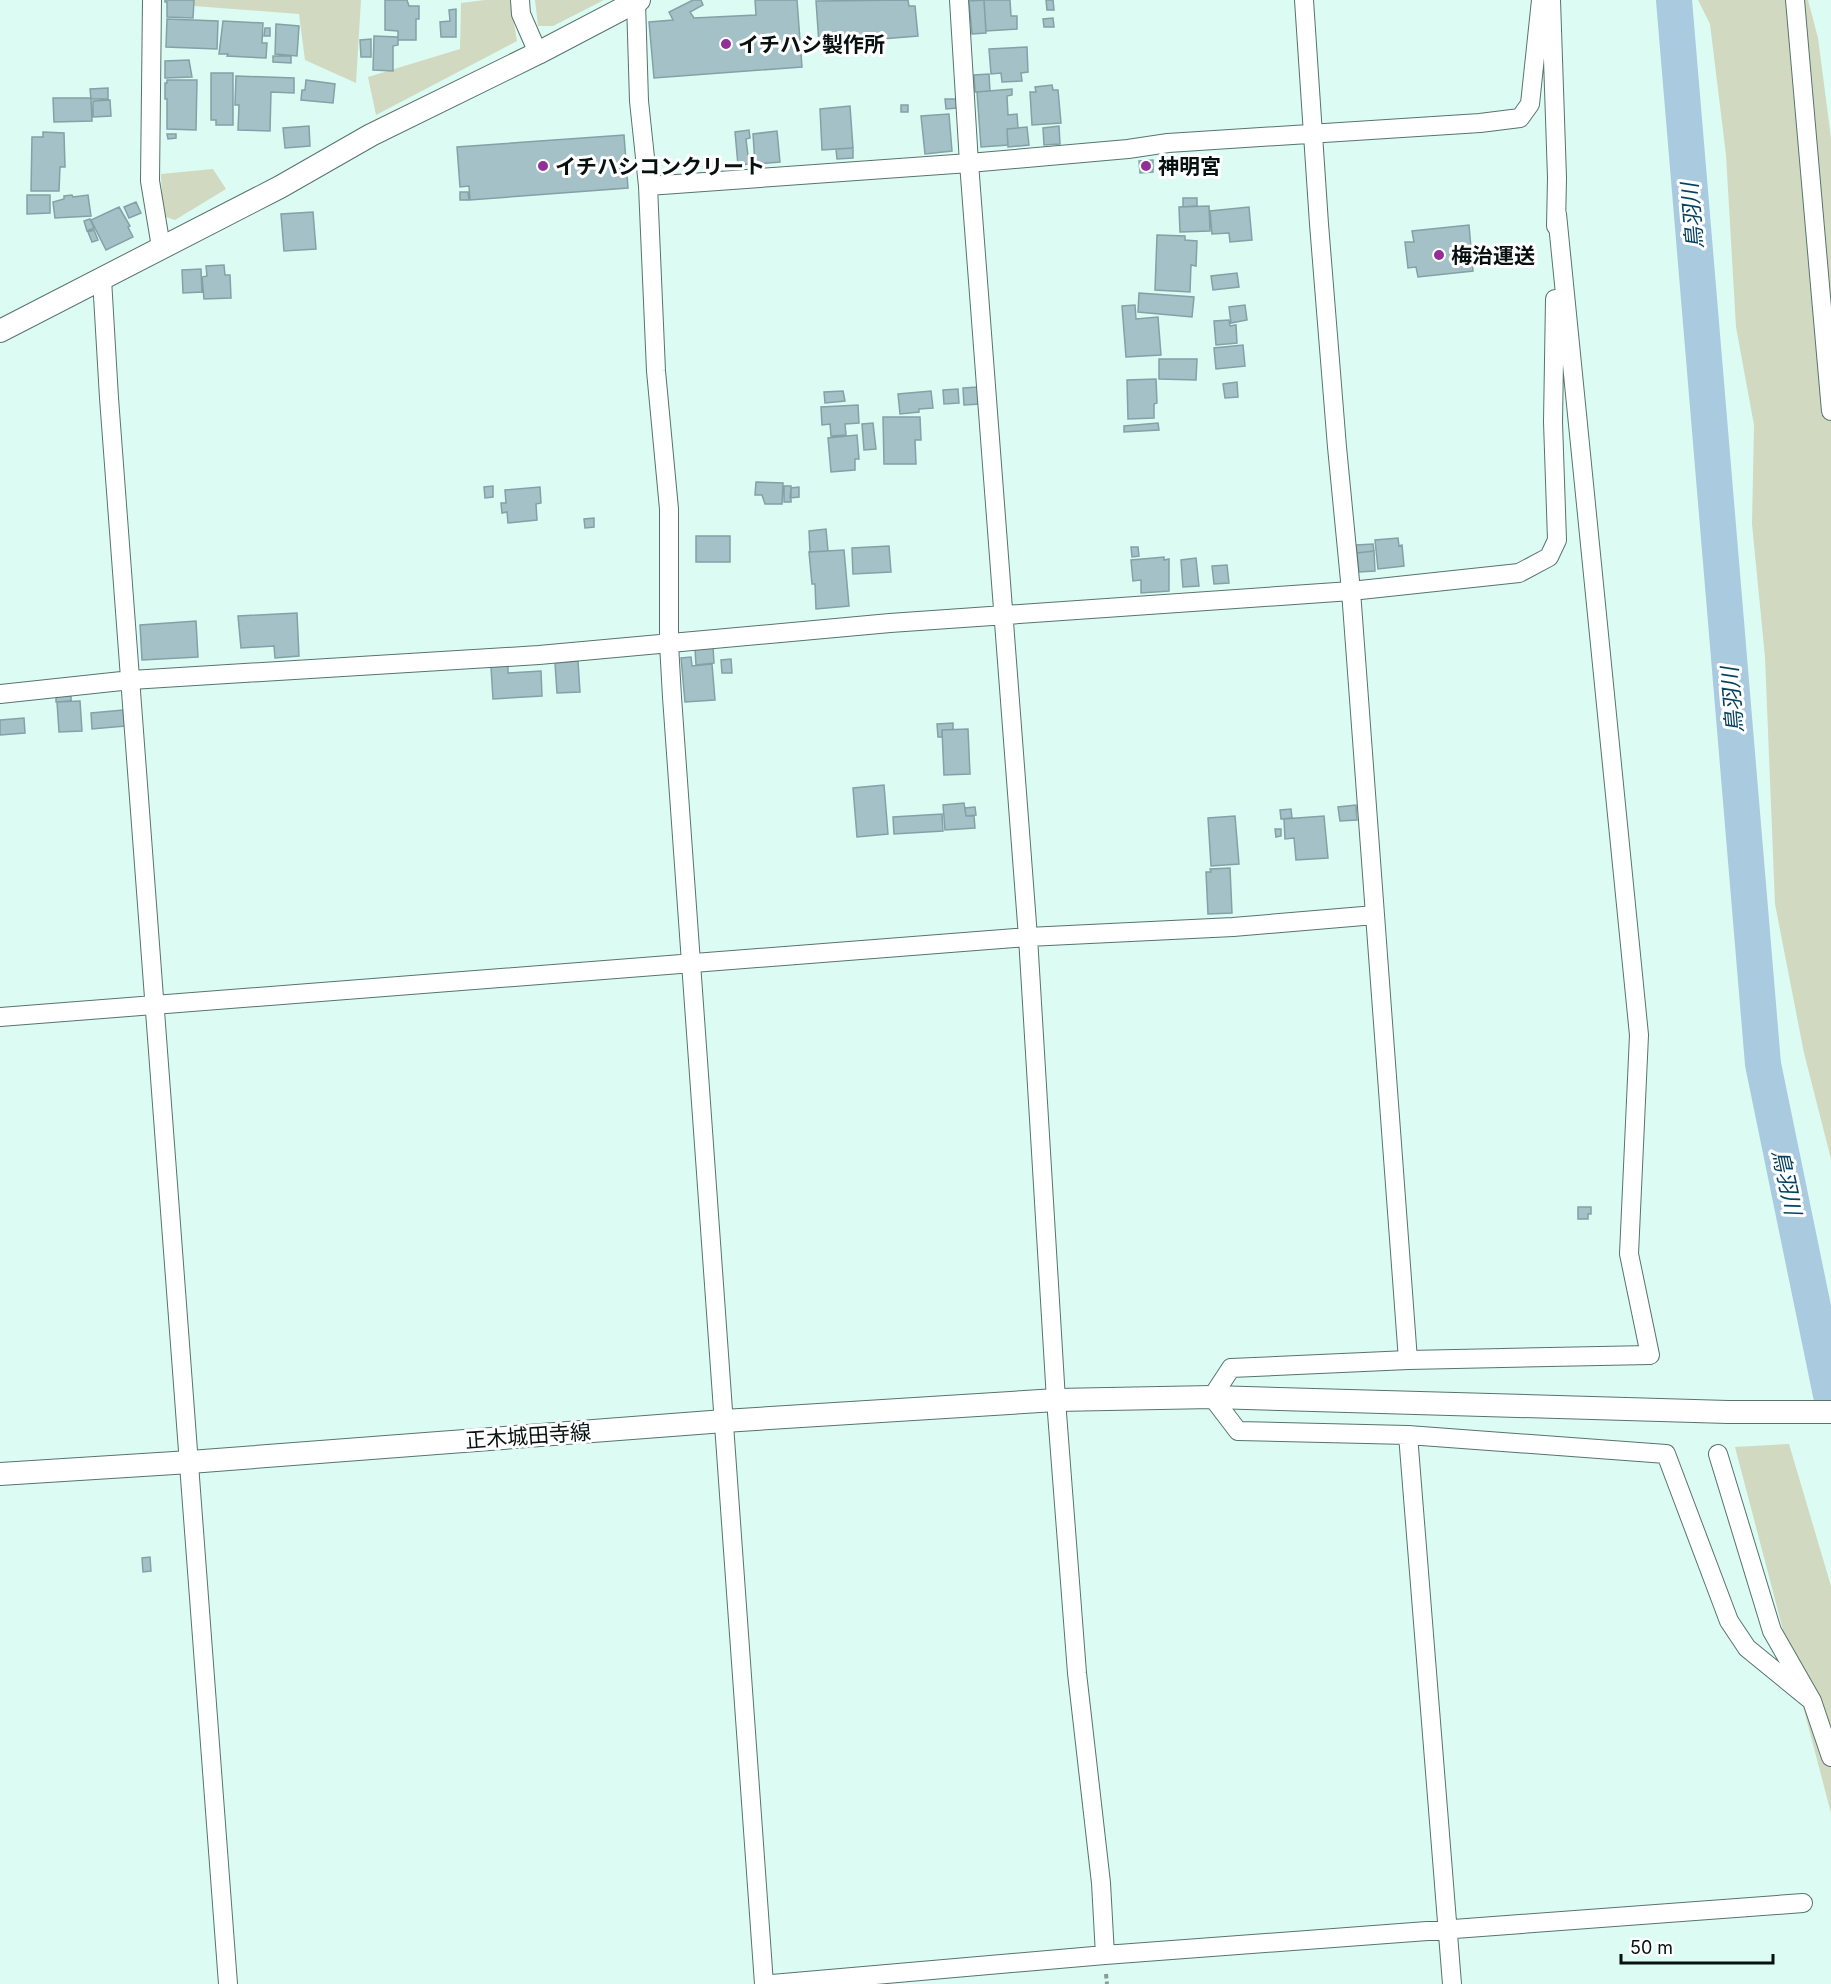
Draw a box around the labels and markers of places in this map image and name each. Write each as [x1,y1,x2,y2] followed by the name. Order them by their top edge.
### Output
[738,32,885,57] place label: イチハシ製作所
[719,37,733,51] marker: イチハシ製作所
[555,154,765,179] place label: イチハシコンクリート
[1158,154,1221,179] place label: 神明宮
[536,159,550,173] marker: イチハシコンクリート
[1139,159,1153,173] marker: 神明宮
[1451,243,1535,268] place label: 梅治運送
[1432,248,1446,262] marker: 梅治運送

